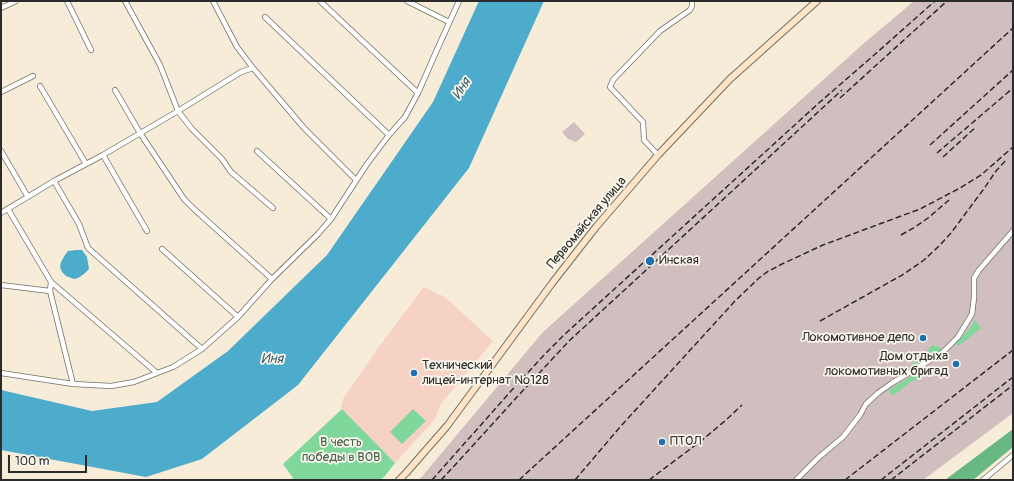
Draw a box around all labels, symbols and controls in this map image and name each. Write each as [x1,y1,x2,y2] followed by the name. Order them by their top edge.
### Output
[449,75,475,103] water label: Иня
[544,174,630,272] street label: Первомайская улица
[659,253,699,269] place label: Инская
[644,255,656,267] marker: Инская
[802,330,915,346] place label: Локомотивное депо
[918,333,928,343] marker: Локомотивное депо
[824,349,948,380] place label: Дом отдыха локомотивных бригад
[261,351,283,367] water label: Иня
[422,358,549,389] place label: Технический лицей-интернат №128
[951,359,961,369] marker: Дом отдыха локомотивных бригад
[409,368,419,378] marker: Технический лицей-интернат №128
[670,434,701,450] place label: ПТОЛ
[302,435,380,466] park label: В честь победы в ВОВ
[657,437,667,447] marker: ПТОЛ
[10,447,89,473] scale bar
[15,454,49,469] text: 100 m

